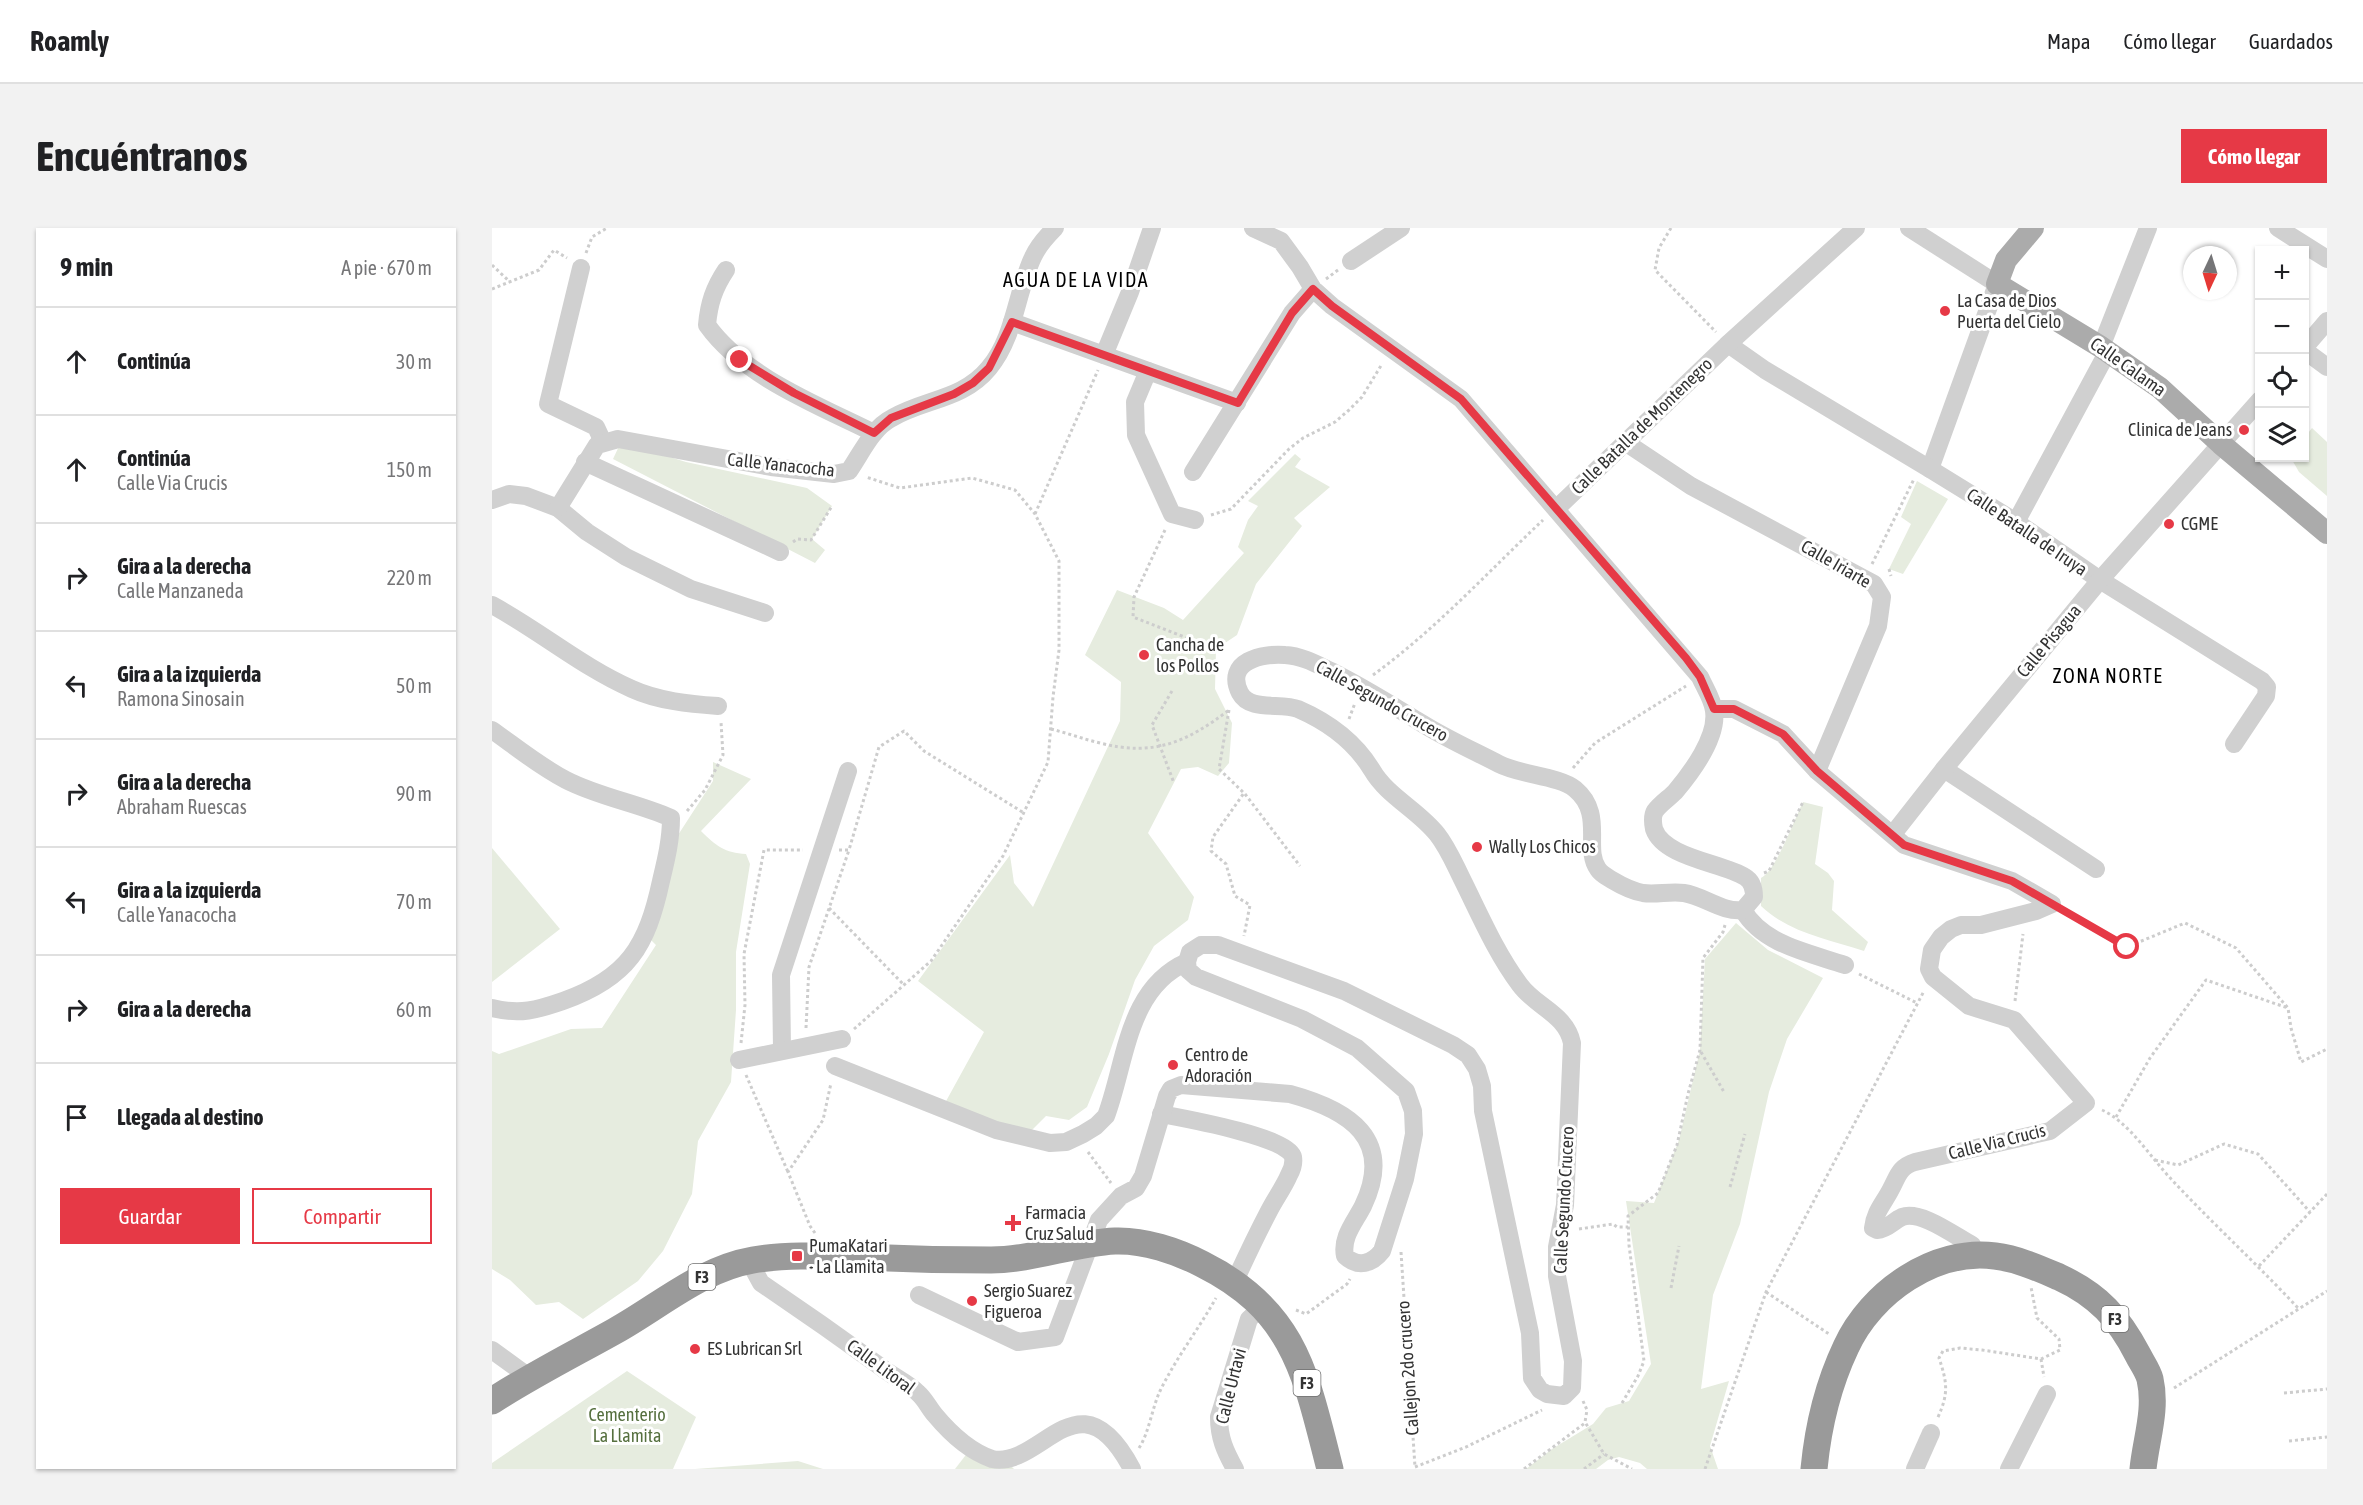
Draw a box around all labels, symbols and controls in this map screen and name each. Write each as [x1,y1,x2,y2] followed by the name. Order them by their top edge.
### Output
[30,25,109,57] text: Roamly
[2047,29,2091,53] text: Mapa
[2124,29,2216,53] text: Cómo llegar
[2249,29,2333,53] text: Guardados
[2181,129,2327,183] button: Cómo llegar
[36,132,248,180] text: Encuéntranos
[2183,246,2237,300] north arrow
[2255,246,2309,462] map controls
[2255,246,2309,300] button: +
[60,252,113,282] text: 9 min
[341,256,432,279] text: A pie · 670 m
[1003,268,1149,291] district label: AGUA DE LA VIDA
[1957,290,2061,332] place label: La Casa de Dios Puerta del Cielo
[2255,300,2309,354] button: −
[1938,304,1952,318] marker: La Casa de Dios Puerta del Cielo
[2086,333,2170,400] street label: Calle Calama
[60,345,93,378] icon: ahead
[726,346,752,372] route end
[117,348,191,374] text: Continúa
[396,350,432,373] text: 30 m
[1567,353,1716,498] street label: Calle Batalla de Montenegro
[2255,354,2309,408] button: locate
[2255,408,2309,462] button: layers
[2128,419,2232,440] place label: Clinica de Jeans
[2237,423,2251,437] marker: Clinica de Jeans
[117,445,191,471] text: Continúa
[726,448,836,481] street label: Calle Yanacocha
[60,453,93,486] icon: ahead
[387,458,432,481] text: 150 m
[117,471,228,494] text: Calle Via Crucis
[1963,484,2091,580] street label: Calle Batalla de Iruya
[2181,513,2218,534] place label: CGME
[2162,517,2176,531] marker: CGME
[1798,535,1875,592] street label: Calle Iriarte
[117,553,251,579] text: Gira a la derecha
[60,561,93,594] icon: right
[387,566,432,589] text: 220 m
[117,579,244,602] text: Calle Manzaneda
[2012,600,2085,681] street label: Calle Pisagua
[1156,634,1224,676] place label: Cancha de los Pollos
[1137,648,1151,662] marker: Cancha de los Pollos
[1313,656,1452,746] street label: Calle Segundo Crucero
[117,661,261,687] text: Gira a la izquierda
[2053,664,2163,687] district label: ZONA NORTE
[60,669,93,702] icon: left
[396,674,432,697] text: 50 m
[117,687,245,710] text: Ramona Sinosain
[117,769,251,795] text: Gira a la derecha
[60,777,93,810] icon: right
[396,782,432,805] text: 90 m
[117,795,247,818] text: Abraham Ruescas
[1489,836,1596,857] place label: Wally Los Chicos
[1470,840,1484,854] marker: Wally Los Chicos
[117,877,261,903] text: Gira a la izquierda
[60,885,93,918] icon: left
[396,890,432,913] text: 70 m
[117,903,237,926] text: Calle Yanacocha
[2113,933,2139,959] route start
[60,993,93,1026] icon: right
[117,996,251,1022] text: Gira a la derecha
[396,998,432,1021] text: 60 m
[1185,1044,1252,1086] place label: Centro de Adoración
[1166,1058,1180,1072] marker: Centro de Adoración
[60,1101,93,1134] icon: arrive
[117,1104,264,1130] text: Llegada al destino
[1946,1119,2048,1164] street label: Calle Via Crucis
[1549,1126,1578,1274] street label: Calle Segundo Crucero
[60,1188,240,1244] button: Guardar
[252,1188,432,1244] button: Compartir
[1025,1202,1094,1244] place label: Farmacia Cruz Salud
[1006,1216,1020,1230] marker: Farmacia Cruz Salud
[809,1235,888,1277] place label: PumaKatari - La Llamita
[790,1249,804,1263] marker: PumaKatari - La Llamita
[688,1264,716,1290] road number: F3
[984,1280,1072,1322] place label: Sergio Suarez Figueroa
[965,1294,979,1308] marker: Sergio Suarez Figueroa
[1392,1300,1423,1436] street label: Callejon 2do crucero
[2102,1306,2128,1332] road number: F3
[843,1335,920,1398] street label: Calle Litoral
[707,1338,802,1359] place label: ES Lubrican Srl
[688,1342,702,1356] marker: ES Lubrican Srl
[1211,1346,1250,1426] street label: Calle Urtavi
[1294,1370,1320,1396] road number: F3
[588,1404,666,1446] park label: Cementerio La Llamita

